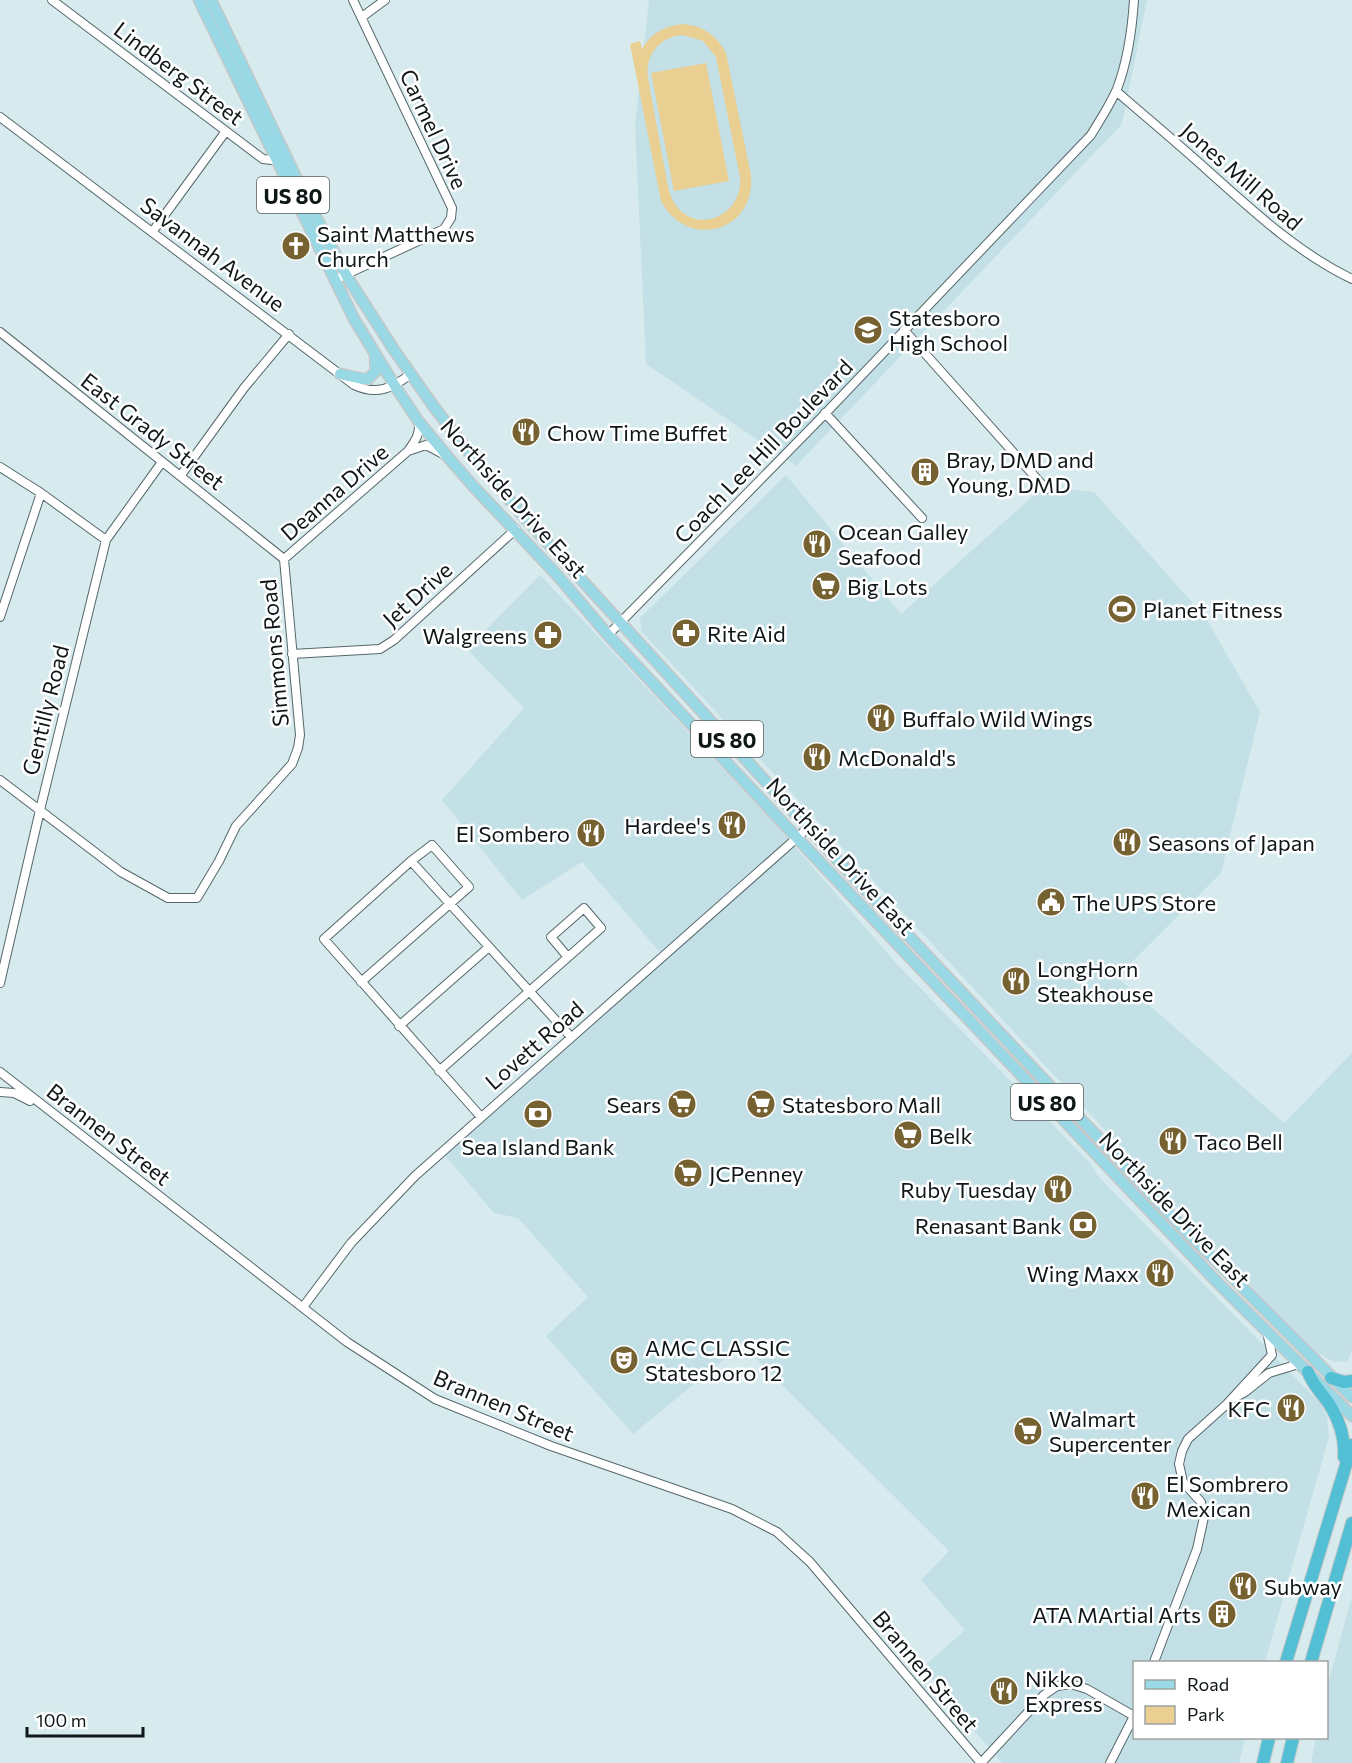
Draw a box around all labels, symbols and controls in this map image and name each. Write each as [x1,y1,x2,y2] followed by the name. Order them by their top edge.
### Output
[109,15,249,131] street label: Lindberg Street
[394,65,474,193] street label: Carmel Drive
[1176,116,1308,236] street label: Jones Mill Road
[257,177,329,213] road number: US 80
[136,191,290,317] street label: Savannah Avenue
[317,220,475,272] place label: Saint Matthews Church
[280,230,312,262] church icon: Saint Matthews Church
[889,304,1008,356] place label: Statesboro High School
[852,314,884,346] school or university icon: Statesboro High School
[668,353,858,549] street label: Coach Lee Hill Boulevard
[76,367,230,495] street label: East Grady Street
[435,413,593,583] street label: Northside Drive East
[510,416,542,448] restaurant icon: Chow Time Buffet
[547,419,727,446] place label: Chow Time Buffet
[275,438,393,546] street label: Deanna Drive
[946,446,1094,498] place label: Bray, DMD and Young, DMD
[909,456,941,488] building icon: Bray, DMD and Young, DMD
[838,518,968,570] place label: Ocean Galley Seafood
[801,528,833,560] restaurant icon: Ocean Galley Seafood
[377,556,457,632] street label: Jet Drive
[810,570,842,602] supermarket icon: Big Lots
[847,573,928,600] place label: Big Lots
[254,578,294,728] street label: Simmons Road
[1106,593,1138,625] sports icon: Planet Fitness
[1143,596,1283,623] place label: Planet Fitness
[670,617,702,649] pharmacy icon: Rite Aid
[532,619,564,651] pharmacy icon: Walgreens
[707,620,786,647] place label: Rite Aid
[422,622,527,649] place label: Walgreens
[16,642,74,778] street label: Gentilly Road
[865,702,897,734] restaurant icon: Buffalo Wild Wings
[902,705,1093,732] place label: Buffalo Wild Wings
[691,721,763,757] road number: US 80
[801,741,833,773] restaurant icon: McDonald's
[838,744,956,771] place label: McDonald's
[761,772,921,940] street label: Northside Drive East
[716,809,748,841] restaurant icon: Hardee's
[624,812,711,839] place label: Hardee's
[575,817,607,849] restaurant icon: El Sombero
[456,820,570,847] place label: El Sombero
[1111,826,1143,858] restaurant icon: Seasons of Japan
[1148,829,1315,856] place label: Seasons of Japan
[1035,886,1067,918] public building icon: The UPS Store
[1072,889,1216,916] place label: The UPS Store
[1037,955,1153,1007] place label: LongHorn Steakhouse
[1000,965,1032,997] restaurant icon: LongHorn Steakhouse
[479,995,589,1095] street label: Lovett Road
[42,1077,176,1191] street label: Brannen Street
[1011,1084,1083,1120] road number: US 80
[666,1088,698,1120] supermarket icon: Sears
[745,1088,777,1120] supermarket icon: Statesboro Mall
[607,1091,661,1118] place label: Sears
[782,1091,941,1118] place label: Statesboro Mall
[522,1098,554,1130] bank icon: Sea Island Bank
[892,1119,924,1151] supermarket icon: Belk
[929,1122,972,1149] place label: Belk
[1157,1125,1189,1157] restaurant icon: Taco Bell
[1094,1126,1256,1292] street label: Northside Drive East
[1194,1128,1283,1155] place label: Taco Bell
[461,1133,615,1160] place label: Sea Island Bank
[672,1157,704,1189] supermarket icon: JCPenney
[709,1160,803,1187] place label: JCPenney
[1042,1173,1074,1205] restaurant icon: Ruby Tuesday
[900,1176,1037,1203] place label: Ruby Tuesday
[1067,1209,1099,1241] bank icon: Renasant Bank
[915,1212,1062,1239] place label: Renasant Bank
[1144,1257,1176,1289] restaurant icon: Wing Maxx
[1026,1260,1139,1287] place label: Wing Maxx
[645,1334,790,1386] place label: AMC CLASSIC Statesboro 12
[608,1344,640,1376] theatre icon: AMC CLASSIC Statesboro 12
[430,1363,578,1447] street label: Brannen Street
[1275,1392,1307,1424] restaurant icon: KFC
[1228,1395,1270,1422] place label: KFC
[1049,1405,1172,1457] place label: Walmart Supercenter
[1012,1415,1044,1447] supermarket icon: Walmart Supercenter
[1166,1470,1289,1522] place label: El Sombrero Mexican
[1129,1480,1161,1512] restaurant icon: El Sombrero Mexican
[1227,1570,1259,1602] restaurant icon: Subway
[1264,1573,1342,1600] place label: Subway
[1206,1598,1238,1630] building icon: ATA MArtial Arts
[1032,1601,1201,1628] place label: ATA MArtial Arts
[867,1605,985,1737] street label: Brannen Street
[1133,1661,1328,1739] legend
[1025,1665,1103,1717] place label: Nikko Express
[1187,1673,1229,1695] text: Road
[988,1675,1020,1707] restaurant icon: Nikko Express
[27,1700,142,1738] scale bar
[1187,1703,1225,1725] text: Park
[36,1709,86,1731] text: 100 m

